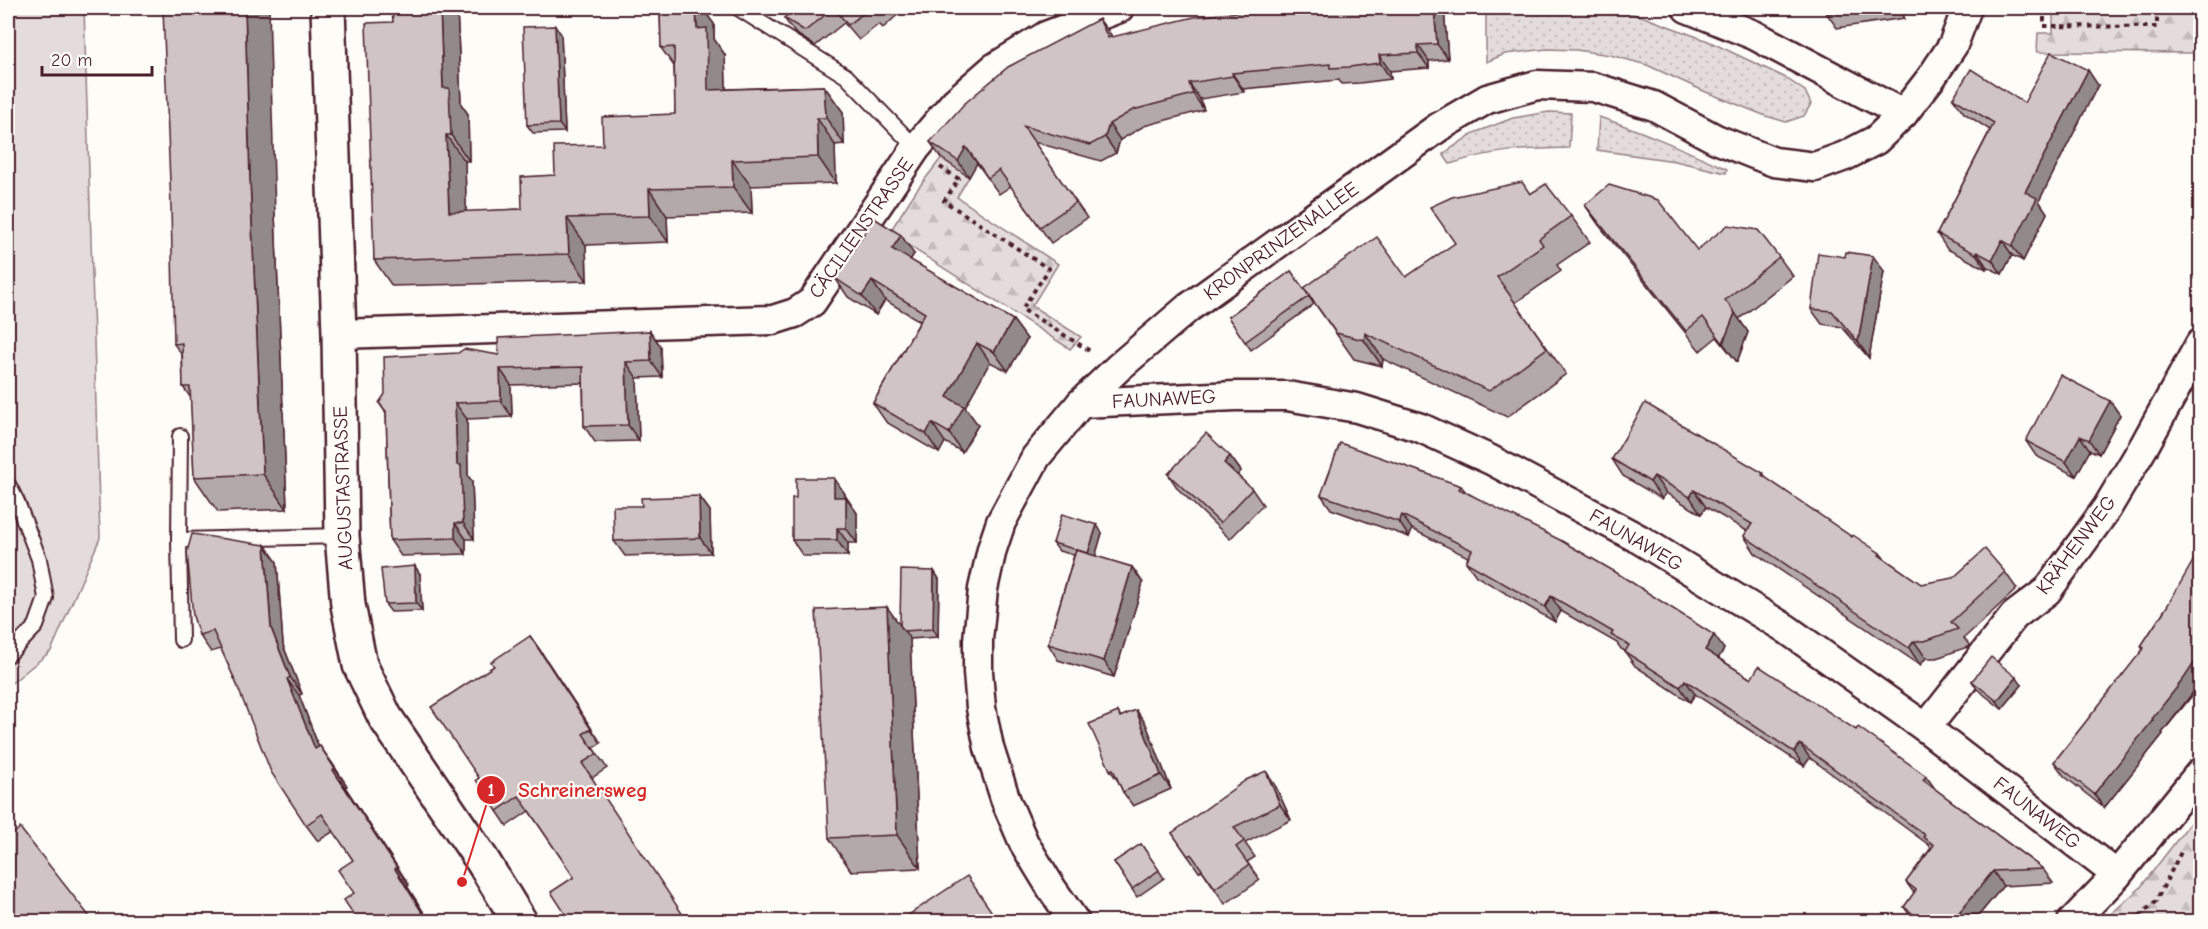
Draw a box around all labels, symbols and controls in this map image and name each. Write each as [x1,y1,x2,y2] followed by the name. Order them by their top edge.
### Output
[42,39,152,77] scale bar
[51,50,92,71] text: 20 m
[804,153,918,303] street label: CÄCILIENSTRASSE
[1199,177,1363,305] street label: KRONPRINZENALLEE
[1111,385,1217,413] street label: FAUNAWEG
[329,406,357,570] street label: AUGUSTASTRASSE
[2031,491,2121,599] street label: KRÄHENWEG
[1585,504,1687,576] street label: FAUNAWEG
[476,770,660,809] callout: Schreinersweg
[1989,772,2085,854] street label: FAUNAWEG
[518,778,648,802] text: Schreinersweg
[487,780,495,801] text: 1

